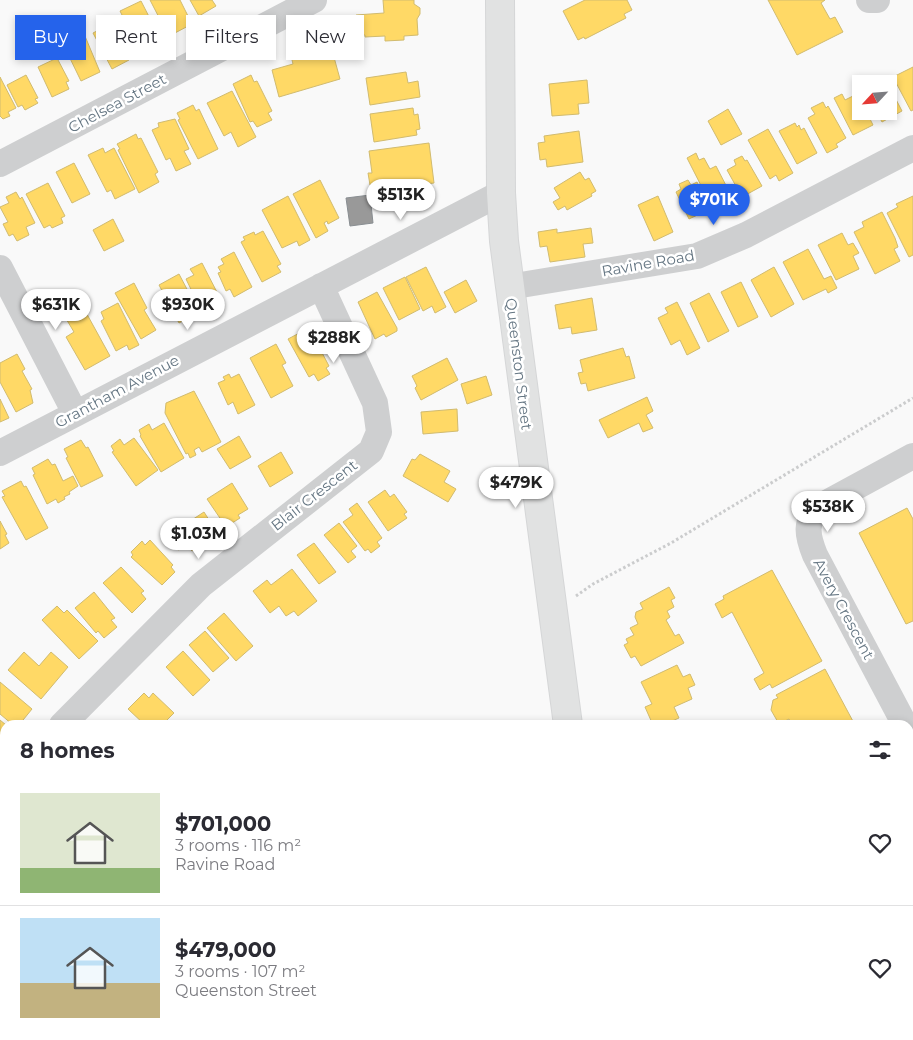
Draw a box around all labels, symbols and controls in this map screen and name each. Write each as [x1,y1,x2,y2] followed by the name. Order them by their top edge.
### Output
[15,15,86,60] chip: Buy
[96,15,176,60] chip: Rent
[186,15,276,60] chip: Filters
[286,15,364,60] chip: New
[65,69,169,137] street label: Chelsea Street
[852,75,898,120] north arrow
[852,75,897,120] map controls
[366,178,436,221] pin: $513K
[679,184,749,226] pin: $701K
[377,185,425,204] text: $513K
[690,190,738,209] text: $701K
[600,245,696,281] street label: Ravine Road
[21,288,91,331] pin: $631K
[153,288,223,331] pin: $930K
[32,295,80,314] text: $631K
[162,295,214,314] text: $930K
[501,297,537,431] street label: Queenston Street
[299,322,369,364] pin: $288K
[308,328,360,347] text: $288K
[52,350,182,432] street label: Grantham Avenue
[267,455,361,535] street label: Blair Crescent
[481,466,551,509] pin: $479K
[490,473,542,492] text: $479K
[793,490,863,533] pin: $538K
[802,497,854,516] text: $538K
[158,518,240,560] pin: $1.03M
[171,524,227,543] text: $1.03M
[809,555,879,663] street label: Avery Crescent
[866,736,894,764] icon: filters
[20,738,115,763] text: 8 homes
[175,811,271,836] text: $701,000
[60,813,120,873] icon: home
[866,829,894,857] icon: heart
[175,836,301,855] text: 3 rooms · 116 m²
[175,855,275,874] text: Ravine Road
[175,937,276,962] text: $479,000
[60,938,120,998] icon: home
[866,954,894,982] icon: heart
[175,962,305,981] text: 3 rooms · 107 m²
[175,981,317,1000] text: Queenston Street

